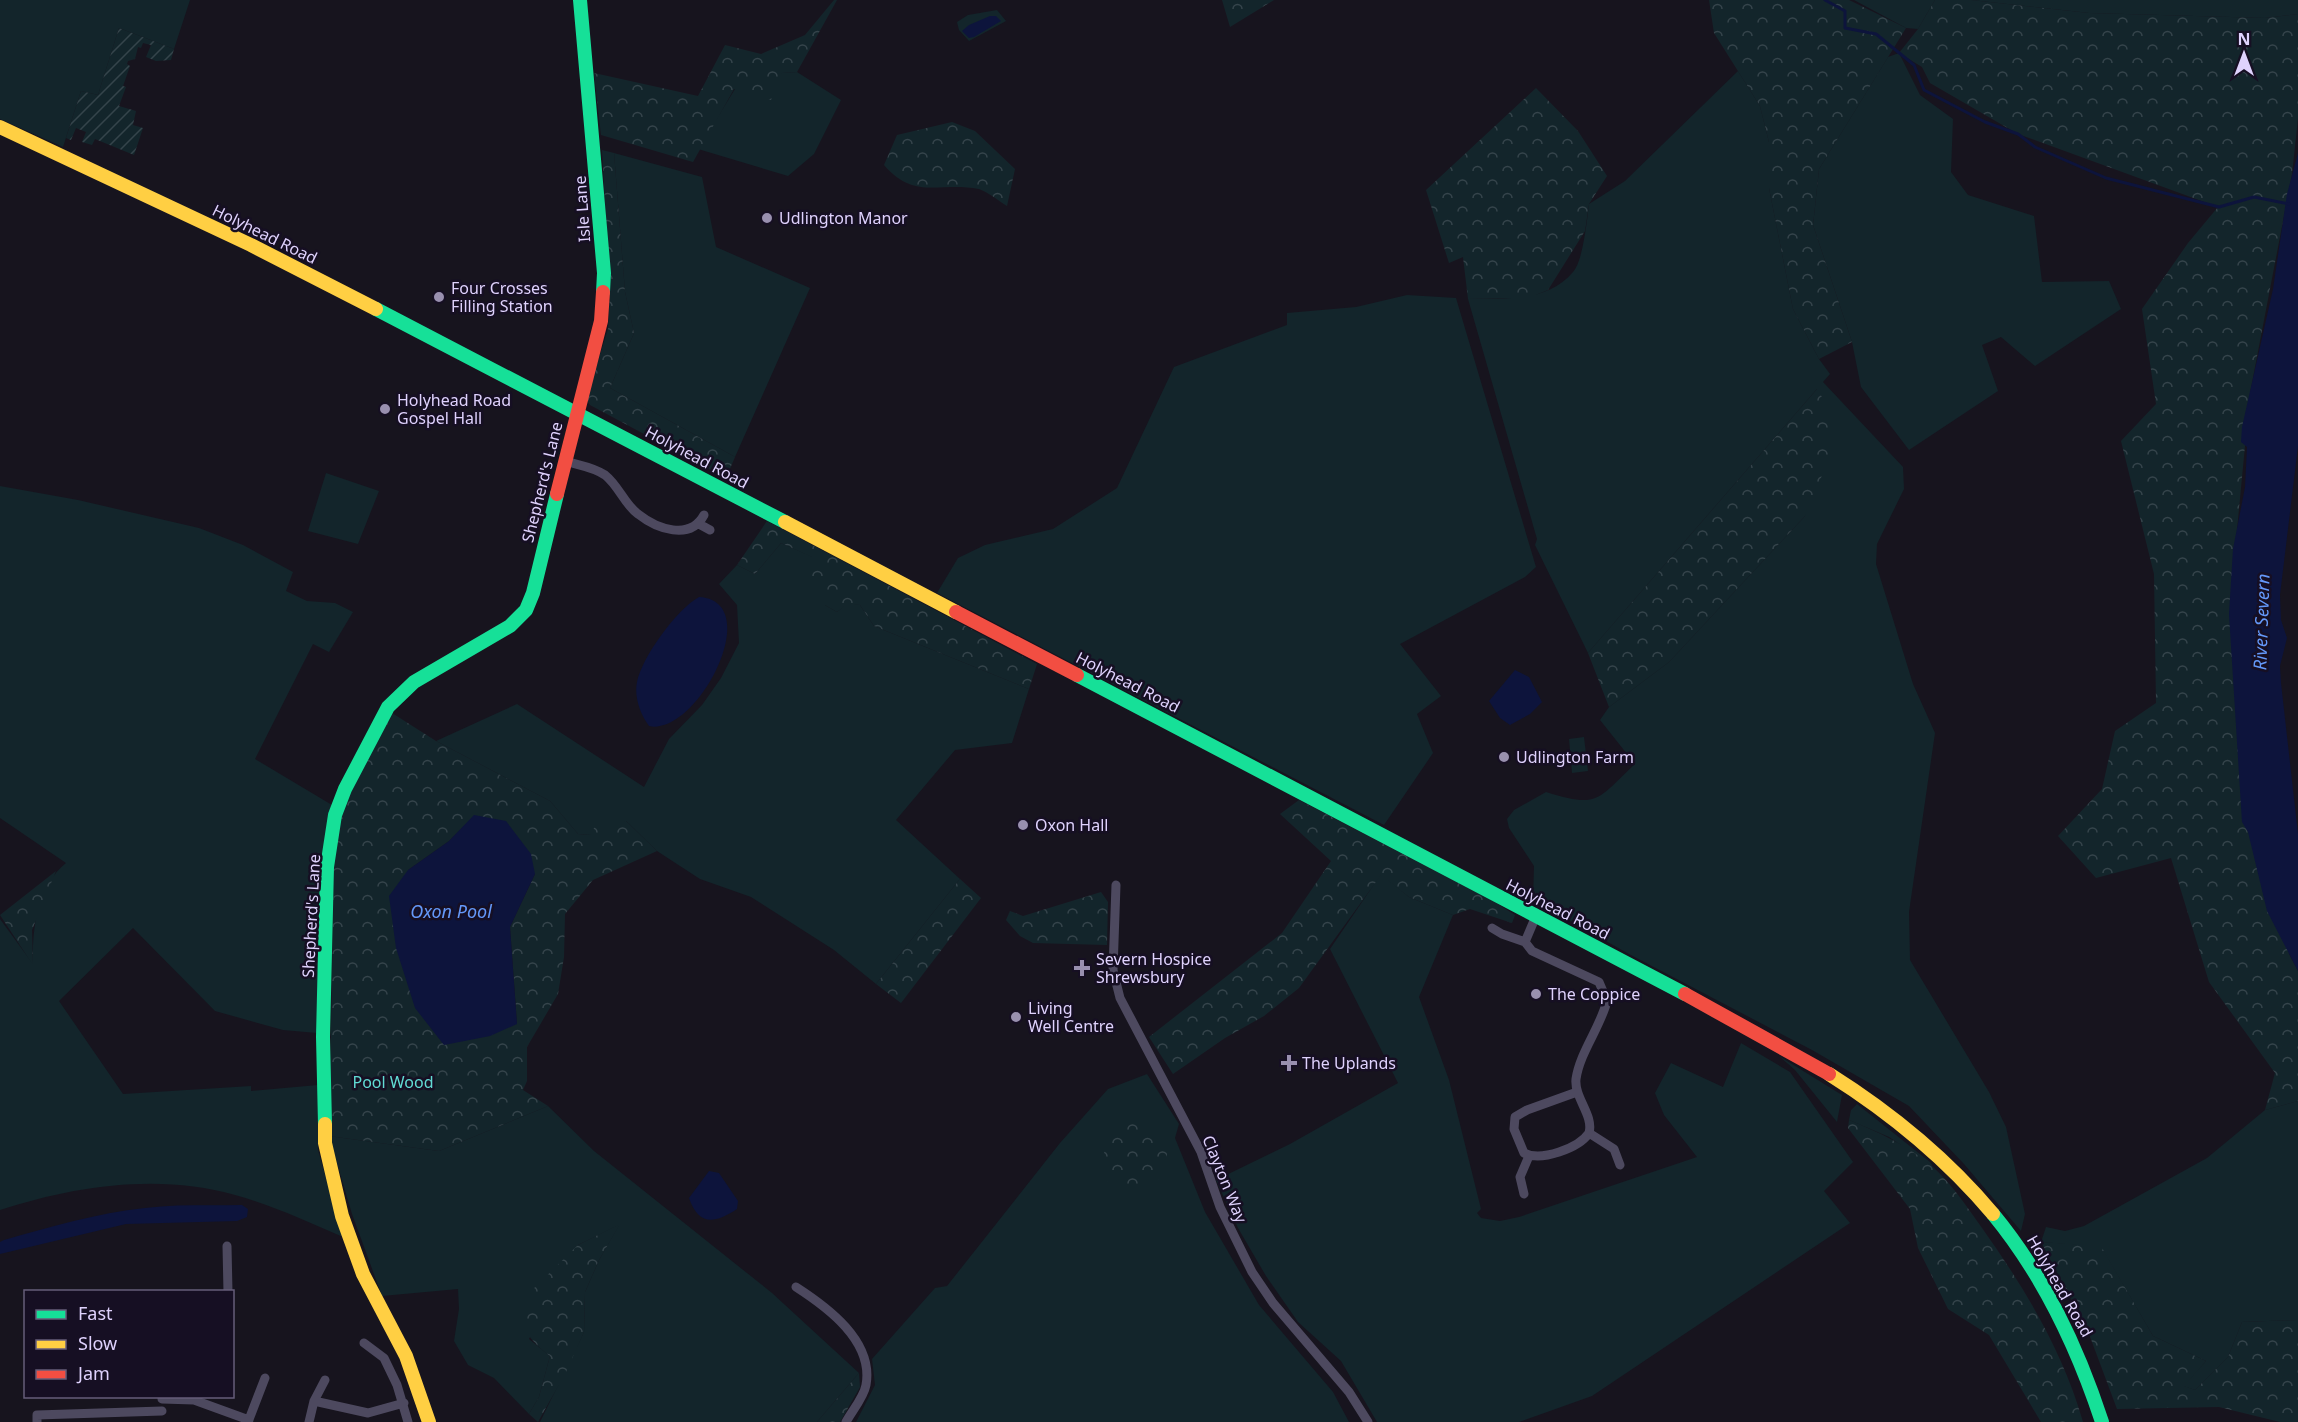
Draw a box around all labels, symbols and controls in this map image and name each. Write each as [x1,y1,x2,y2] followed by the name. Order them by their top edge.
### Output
[2214,24,2274,84] north arrow
[2237,28,2251,50] text: N
[569,175,595,243] street label: Isle Lane
[209,199,321,269] street label: Holyhead Road
[779,207,908,229] place label: Udlington Manor
[760,211,774,225] marker: Udlington Manor
[451,277,553,317] place label: Four Crosses Filling Station
[432,290,446,304] marker: Four Crosses Filling Station
[397,389,511,429] place label: Holyhead Road Gospel Hall
[378,402,392,416] marker: Holyhead Road Gospel Hall
[516,419,568,545] street label: Shepherd's Lane
[641,420,753,494] street label: Holyhead Road
[2247,573,2275,671] water label: River Severn
[1072,646,1184,718] street label: Holyhead Road
[1516,746,1634,768] place label: Udlington Farm
[1497,750,1511,764] marker: Udlington Farm
[1035,814,1108,836] place label: Oxon Hall
[1016,818,1030,832] marker: Oxon Hall
[297,854,325,978] street label: Shepherd's Lane
[1502,873,1614,945] street label: Holyhead Road
[410,899,492,923] water label: Oxon Pool
[1096,948,1211,988] place label: Severn Hospice Shrewsbury
[1073,959,1091,977] marker: Severn Hospice Shrewsbury
[1548,983,1640,1005] place label: The Coppice
[1529,987,1543,1001] marker: The Coppice
[1028,997,1114,1037] place label: Living Well Centre
[1009,1010,1023,1024] marker: Living Well Centre
[1302,1052,1396,1074] place label: The Uplands
[1280,1054,1298,1072] marker: The Uplands
[352,1071,434,1093] park label: Pool Wood
[1197,1132,1253,1227] street label: Clayton Way
[2022,1231,2098,1341] street label: Holyhead Road
[24,1290,234,1398] legend
[78,1301,113,1325] text: Fast
[78,1331,117,1355] text: Slow
[76,1361,110,1385] text: Jam

